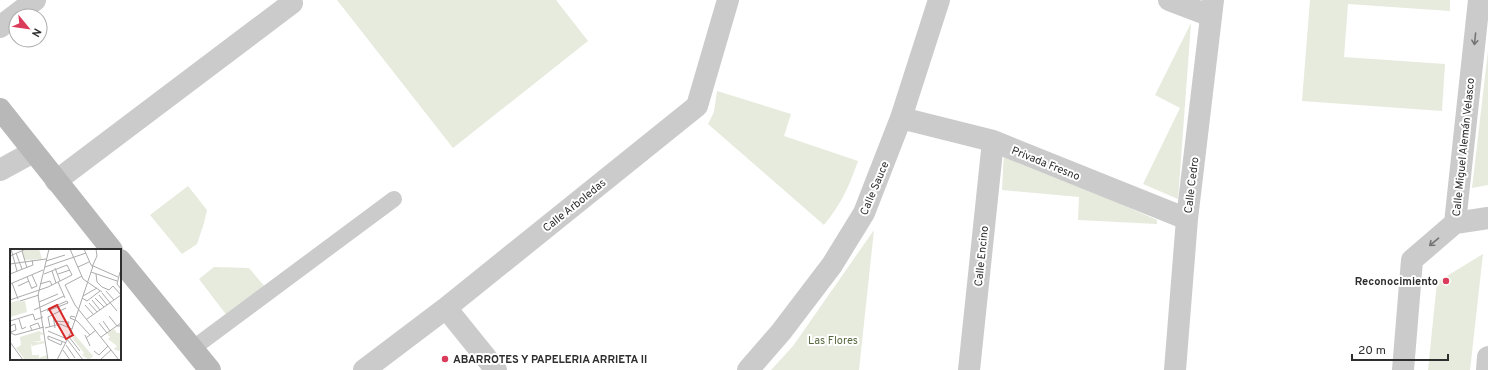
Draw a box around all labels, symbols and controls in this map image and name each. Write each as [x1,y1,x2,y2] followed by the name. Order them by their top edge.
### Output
[8,8,48,48] north arrow
[28,26,44,39] text: N
[1471,32,1478,45] one-way arrow
[1450,77,1478,217] street label: Calle Miguel Alemán Velasco
[1009,144,1082,184] street label: Privada Fresno
[1182,156,1202,214] street label: Calle Cedro
[857,159,893,217] street label: Calle Sauce
[540,176,609,235] street label: Calle Arboledas
[972,225,992,287] street label: Calle Encino
[1428,237,1439,246] one-way arrow
[10,249,121,360] inset map
[1355,275,1438,289] place label: Reconocimiento
[1441,276,1451,286] marker: Reconocimiento
[808,334,858,348] park label: Las Flores
[1352,336,1448,362] scale bar
[1358,343,1386,359] text: 20 m
[453,353,647,367] place label: ABARROTES Y PAPELERIA ARRIETA II
[440,354,450,364] marker: ABARROTES Y PAPELERIA ARRIETA II

